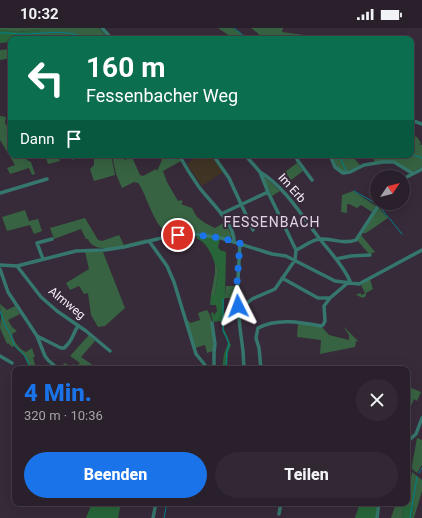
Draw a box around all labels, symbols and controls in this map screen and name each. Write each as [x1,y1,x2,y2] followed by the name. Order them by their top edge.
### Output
[20,5,59,23] text: 10:32
[86,51,165,84] text: 160 m
[20,52,72,104] icon: left
[86,85,238,106] text: Fessenbacher Weg
[63,128,85,150] icon: arrive
[20,130,55,148] text: Dann
[370,170,410,210] north arrow
[370,170,410,210] map controls
[275,171,309,206] street label: Im Erb
[223,214,321,230] district label: FESSENBACH
[161,218,195,252] pin
[167,224,189,246] icon: arrive
[46,284,88,322] street label: Almweg
[217,285,259,327] position arrow
[24,379,92,407] text: 4 Min.
[356,379,398,421] button: close
[24,408,103,423] text: 320 m · 10:36
[24,452,207,498] button: Beenden
[215,452,398,498] button: Teilen

